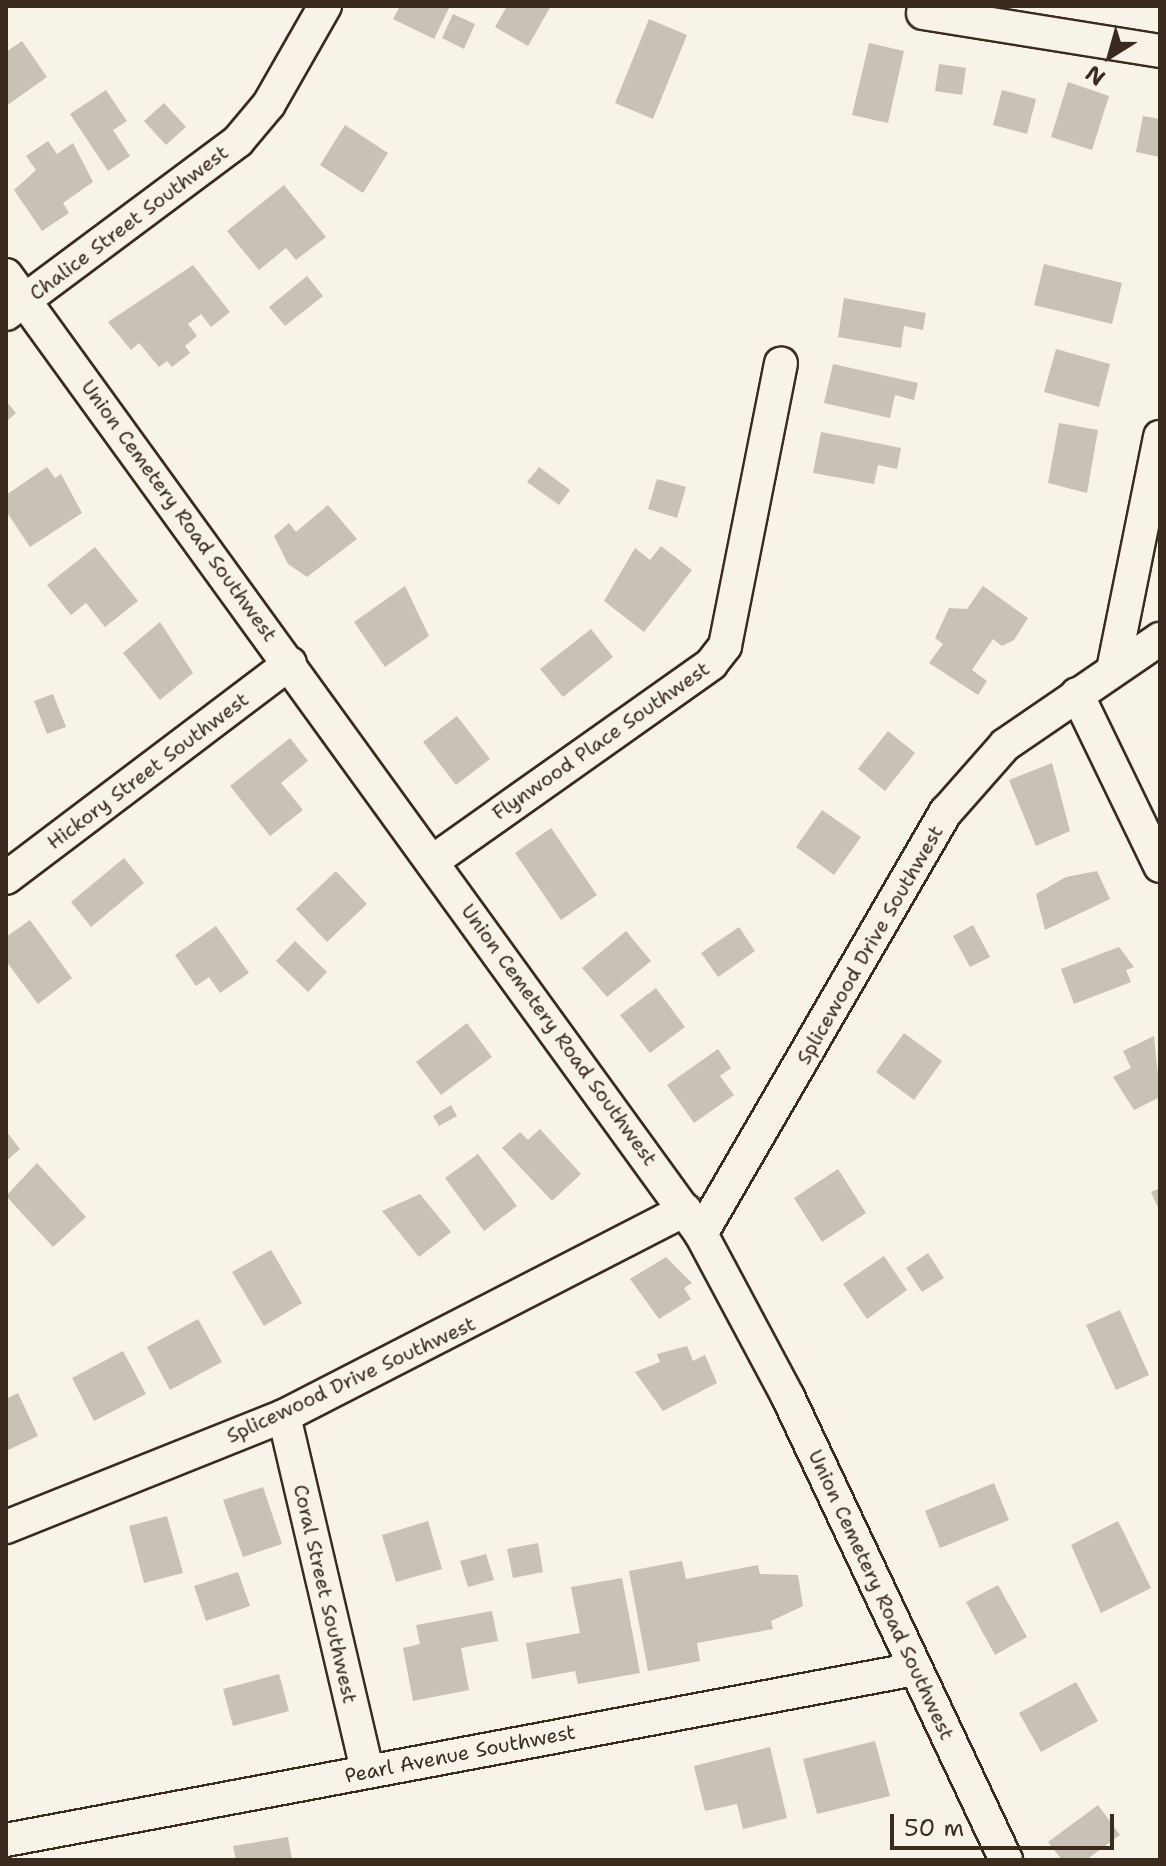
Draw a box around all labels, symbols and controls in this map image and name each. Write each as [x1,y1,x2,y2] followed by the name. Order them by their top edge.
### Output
[1070,16,1150,96] north arrow
[1080,59,1111,92] text: N
[25,140,233,306] street label: Chalice Street Southwest
[76,375,282,647] street label: Union Cemetery Road Southwest
[488,657,714,825] street label: Flynwood Place Southwest
[43,687,253,855] street label: Hickory Street Southwest
[792,821,948,1069] street label: Splicewood Drive Southwest
[456,899,662,1171] street label: Union Cemetery Road Southwest
[223,1312,479,1448] street label: Splicewood Drive Southwest
[803,1446,959,1744] street label: Union Cemetery Road Southwest
[288,1482,362,1706] street label: Coral Street Southwest
[343,1720,577,1788] street label: Pearl Avenue Southwest
[894,1798,1118,1848] scale bar
[904,1812,964,1844] text: 50 m

